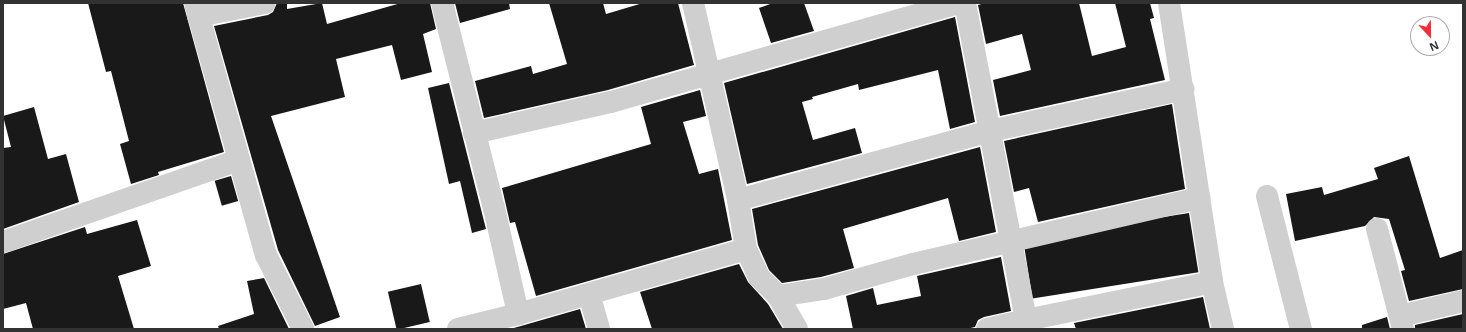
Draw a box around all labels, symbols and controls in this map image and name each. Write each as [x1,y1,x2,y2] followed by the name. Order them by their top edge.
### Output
[1410,16,1450,56] north arrow
[1427,38,1441,55] text: N

